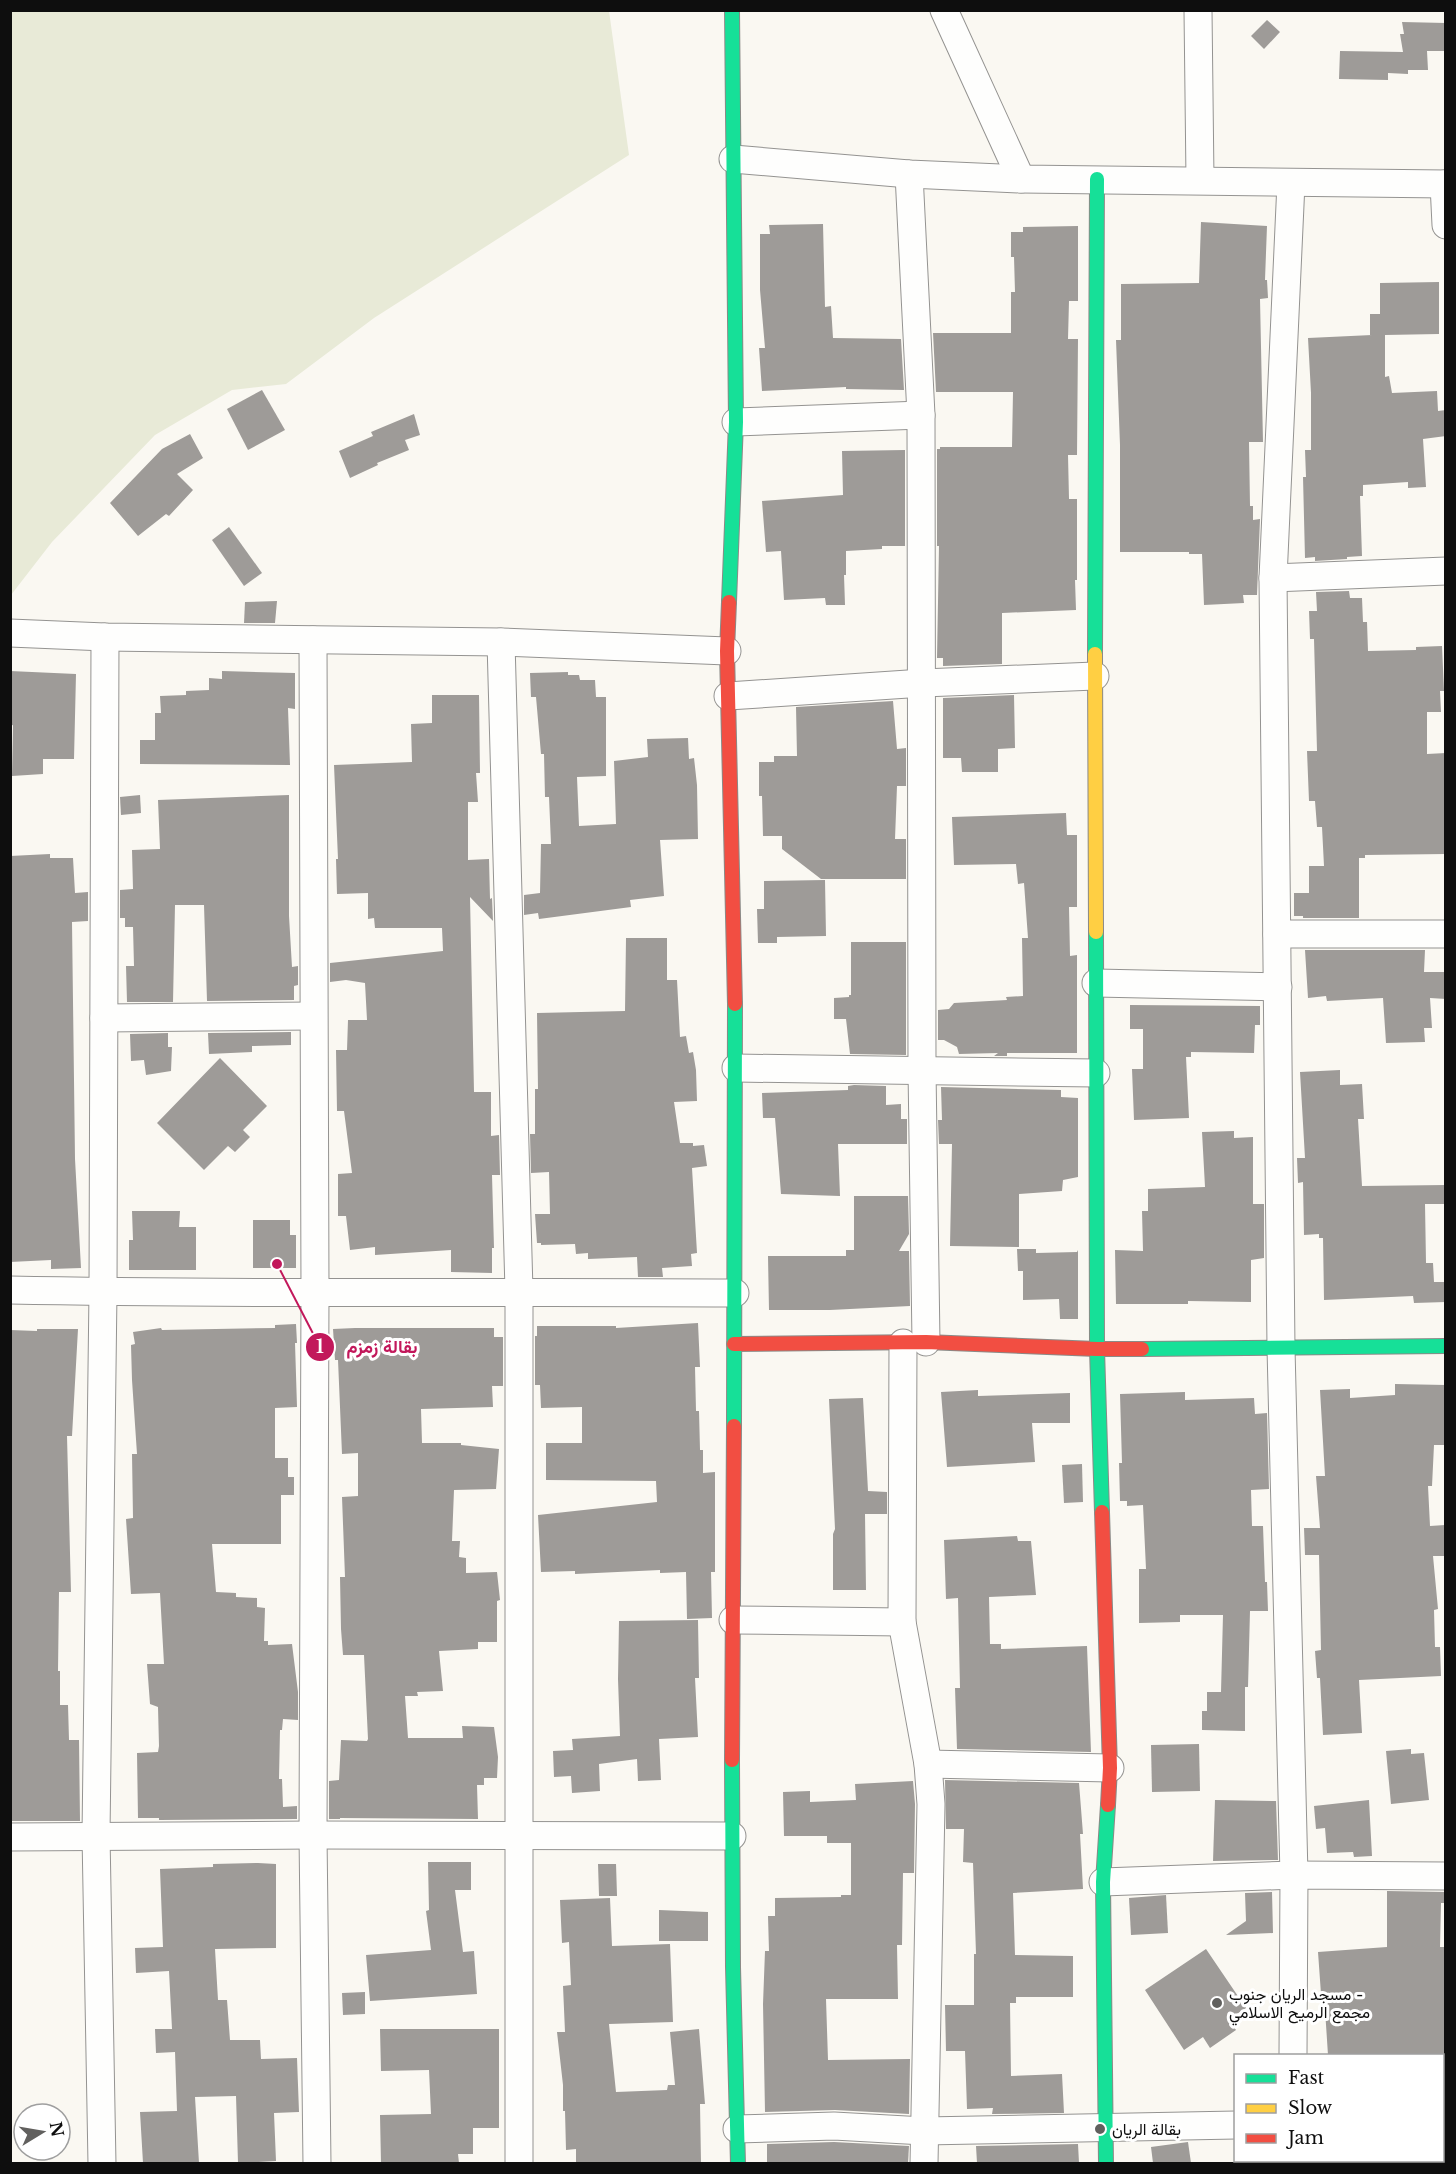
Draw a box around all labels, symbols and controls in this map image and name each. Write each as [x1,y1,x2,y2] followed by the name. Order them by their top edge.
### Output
[305,1329,430,1365] callout: بقالة زمزم
[316,1336,324,1358] text: 1
[347,1336,417,1359] text: بقالة زمزم
[1229,1984,1370,2026] place label: مسجد الريان جنوب - مجمع الرميح الاسلامي
[1210,1996,1224,2010] marker: مسجد الريان جنوب - مجمع الرميح الاسلامي
[1234,2054,1444,2162] legend
[1288,2067,1325,2089] text: Fast
[1288,2097,1333,2119] text: Slow
[12,2102,72,2162] north arrow
[1112,2119,1181,2140] place label: بقالة الريان
[45,2120,68,2138] text: N
[1093,2122,1107,2136] marker: بقالة الريان
[1286,2127,1324,2149] text: Jam

